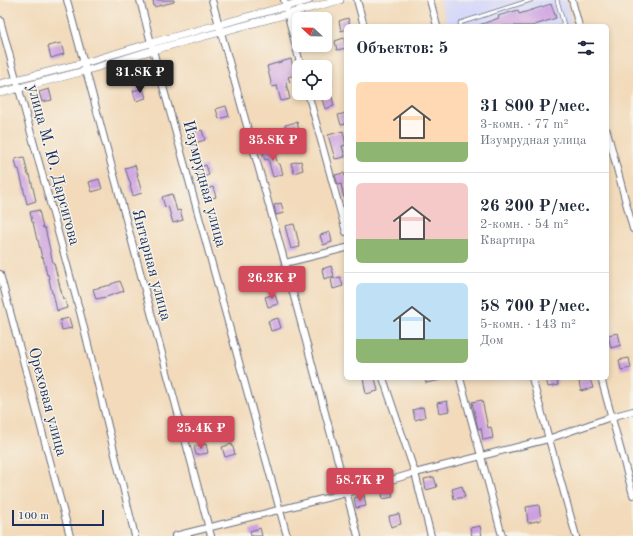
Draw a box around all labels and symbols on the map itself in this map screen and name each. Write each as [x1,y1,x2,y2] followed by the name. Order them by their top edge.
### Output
[292,12,332,52] north arrow
[103,60,177,94] pin: 31.8K ₽
[24,83,82,247] street label: улица М. Ю. Дарсигова
[179,119,229,249] street label: Изумрудная улица
[236,128,310,162] pin: 35.8K ₽
[128,207,174,323] street label: Янтарная улица
[235,266,309,300] pin: 26.2K ₽
[25,346,69,458] street label: Ореховая улица
[164,416,238,450] pin: 25.4K ₽
[323,468,397,502] pin: 58.7K ₽
[12,508,104,527] scale bar

